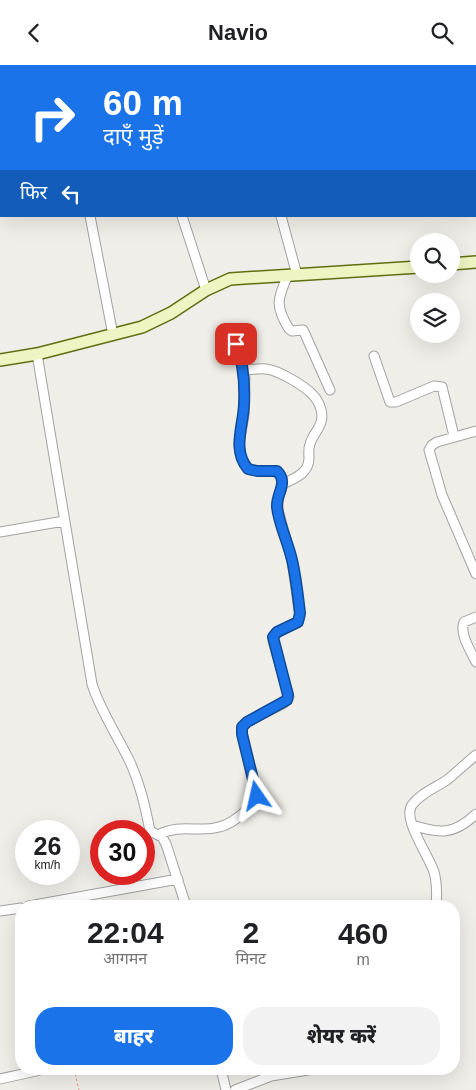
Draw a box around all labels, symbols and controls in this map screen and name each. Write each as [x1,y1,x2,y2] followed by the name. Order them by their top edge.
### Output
[20,19,48,47] icon: back
[428,19,456,47] icon: search
[208,20,268,45] text: Navio
[103,83,183,122] text: 60 m
[20,85,85,150] icon: right
[103,124,164,149] text: दाएँ मुड़ें
[57,180,85,208] icon: left
[20,182,47,203] text: फिर
[410,233,460,343] map controls
[410,233,460,283] button: search
[410,293,460,343] button: layers
[215,323,257,365] pin
[222,330,250,358] icon: arrive
[230,769,282,821] position arrow
[90,820,155,885] speed limit sign: 30
[34,832,61,860] text: 26
[34,858,61,872] text: km/h
[87,916,164,949] text: 22:04
[242,916,259,949] text: 2
[338,917,388,950] text: 460
[103,950,147,967] text: आगमन
[235,950,266,967] text: मिनट
[356,951,370,968] text: m
[35,1007,233,1065] button: बाहर
[243,1007,440,1065] button: शेयर करें

